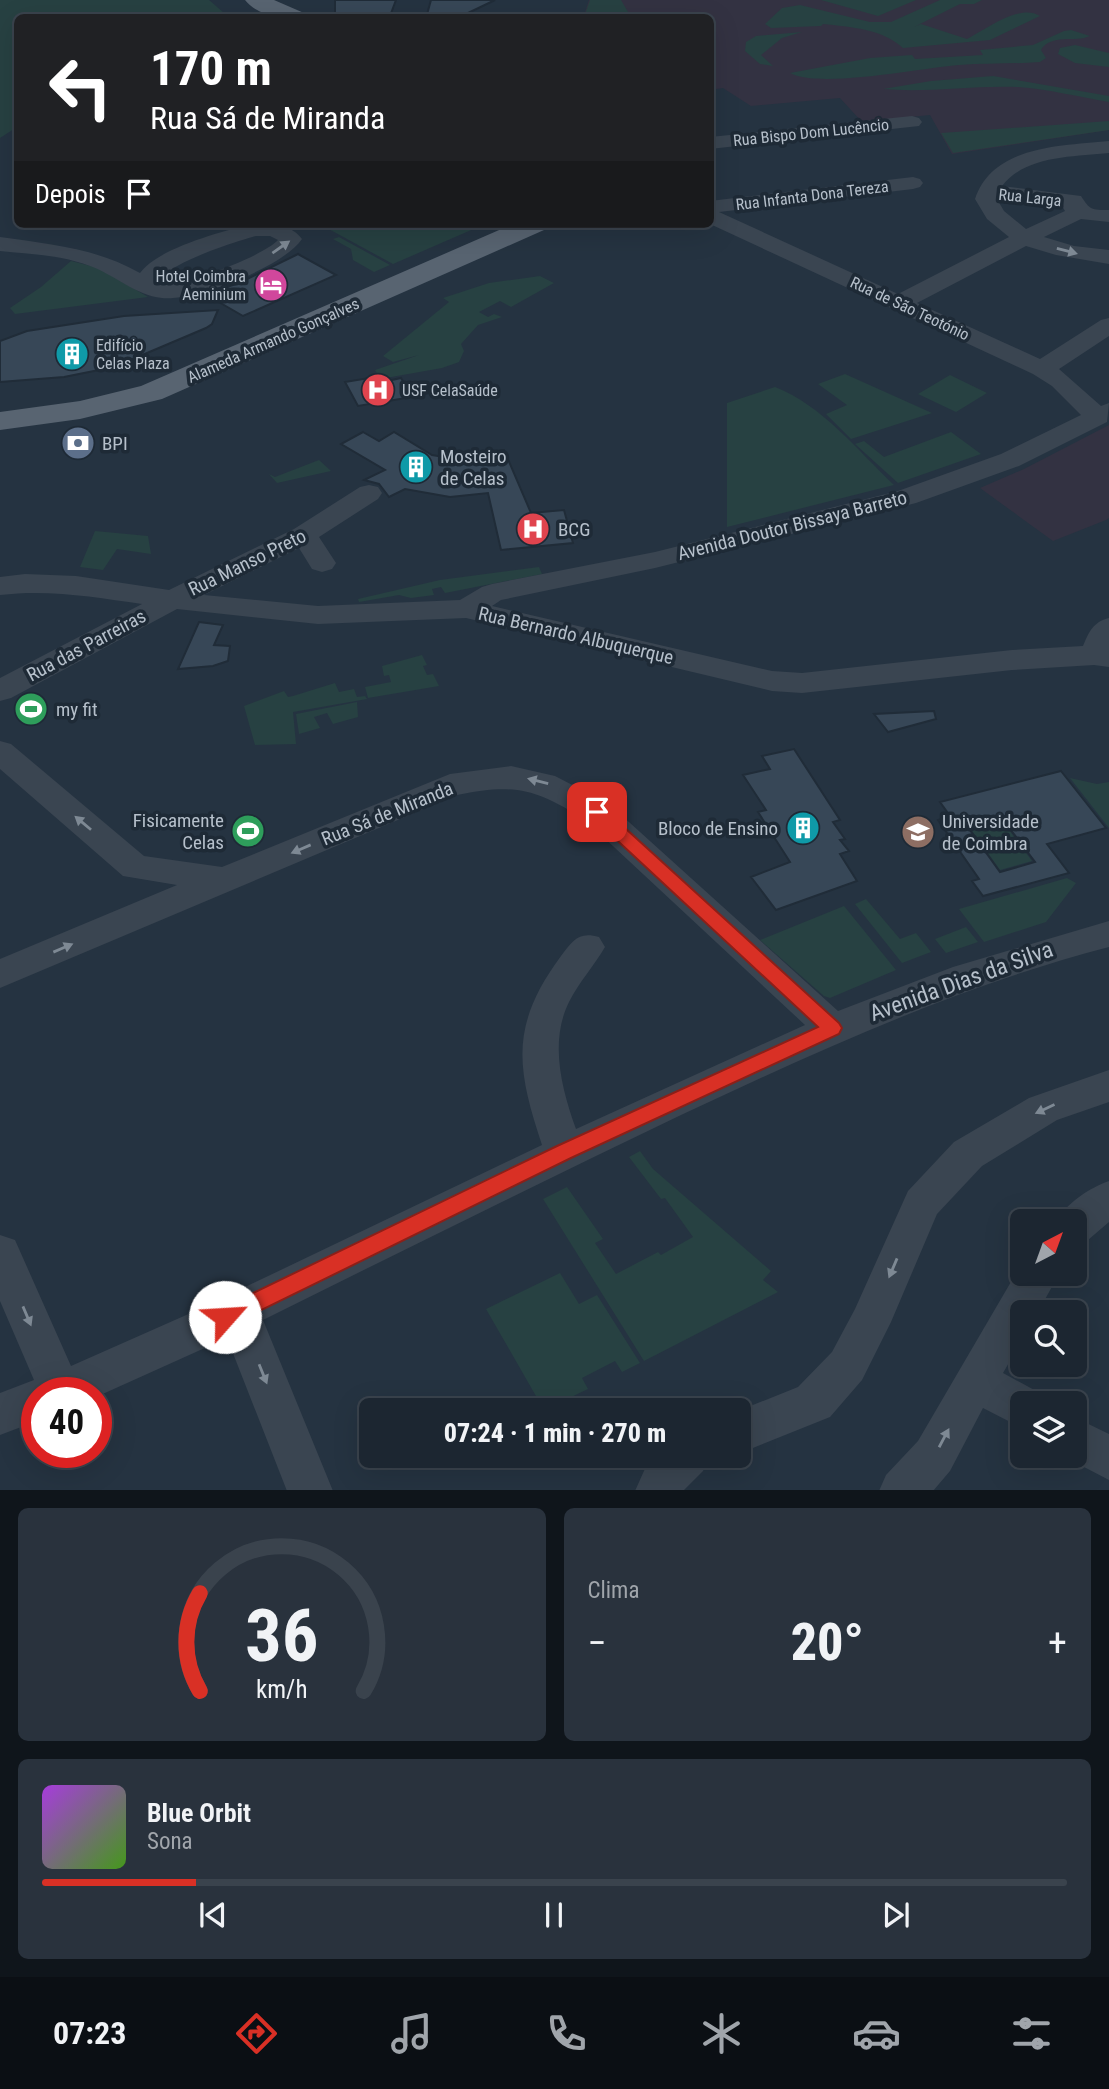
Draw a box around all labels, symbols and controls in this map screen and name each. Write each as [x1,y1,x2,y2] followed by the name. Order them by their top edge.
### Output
[150,40,272,97] text: 170 m
[35,42,126,133] icon: left
[150,99,385,137] text: Rua Sá de Miranda
[732,115,890,150] street label: Rua Bispo Dom Lucêncio
[120,175,158,213] icon: arrive
[735,177,890,214] street label: Rua Infanta Dona Tereza
[35,179,106,209] text: Depois
[998,185,1062,210] street label: Rua Larga
[271,240,290,254] one-way arrow
[1056,246,1077,256] one-way arrow
[252,266,290,304] hotel icon: Hotel Coimbra Aeminium
[156,267,246,304] place label: Hotel Coimbra Aeminium
[847,273,972,344] street label: Rua de São Teotónio
[184,294,362,387] street label: Alameda Armando Gonçalves
[53,335,91,373] building icon: Edifício Celas Plaza
[96,336,170,373] place label: Edifício Celas Plaza
[359,371,397,409] hospital icon: USF CelaSaúde
[402,381,498,400] place label: USF CelaSaúde
[59,424,97,462] bank icon: BPI
[102,432,128,455] place label: BPI
[440,445,507,490] place label: Mosteiro de Celas
[397,448,435,486] building icon: Mosteiro de Celas
[675,486,909,565] street label: Avenida Doutor Bissaya Barreto
[514,510,552,548] hospital icon: BCG
[558,518,590,541] place label: BCG
[185,524,310,601] street label: Rua Manso Preto
[476,602,676,669] street label: Rua Bernardo Albuquerque
[23,604,150,687] street label: Rua das Parreiras
[12,690,50,728] sports icon: my fit
[56,698,98,721] place label: my fit
[527,775,549,786] one-way arrow
[318,777,456,850] street label: Rua Sá de Miranda
[567,782,627,842] pin
[578,793,616,831] icon: arrive
[133,809,224,854] place label: Fisicamente Celas
[784,809,822,847] building icon: Bloco de Ensino
[942,810,1039,855] place label: Universidade de Coimbra
[229,812,267,850] sports icon: Fisicamente Celas
[899,813,937,851] school or university icon: Universidade de Coimbra
[74,815,92,831] one-way arrow
[658,817,778,840] place label: Bloco de Ensino
[290,844,311,855] one-way arrow
[866,936,1057,1027] street label: Avenida Dias da Silva
[53,942,74,953] one-way arrow
[1035,1103,1055,1115] one-way arrow
[1010,1209,1087,1286] north arrow
[1010,1209,1087,1468] map controls
[888,1258,899,1279] one-way arrow
[188,1280,262,1354] position arrow
[1010,1300,1087,1377] button: search
[21,1306,33,1326] one-way arrow
[258,1364,269,1385] one-way arrow
[21,1377,112,1468] speed limit sign: 40
[1010,1391,1087,1468] button: layers
[444,1418,666,1448] text: 07:24 · 1 min · 270 m
[938,1428,950,1447] one-way arrow
[588,1577,639,1604] text: Clima
[245,1593,319,1679] text: 36
[791,1612,864,1673] text: 20°
[588,1621,607,1665] text: −
[1048,1621,1067,1665] text: +
[256,1674,307,1703] text: km/h
[147,1798,251,1828] text: Blue Orbit
[147,1828,193,1855] text: Sona
[194,1896,232,1934] icon: previous
[535,1896,573,1934] icon: pause
[877,1896,915,1934] icon: next
[232,2009,281,2058] icon: directions
[387,2009,436,2058] icon: music
[542,2009,591,2058] icon: phone
[697,2009,746,2058] icon: climate
[852,2009,901,2058] icon: car
[1007,2009,1056,2058] icon: filters
[53,2014,126,2052] text: 07:23

